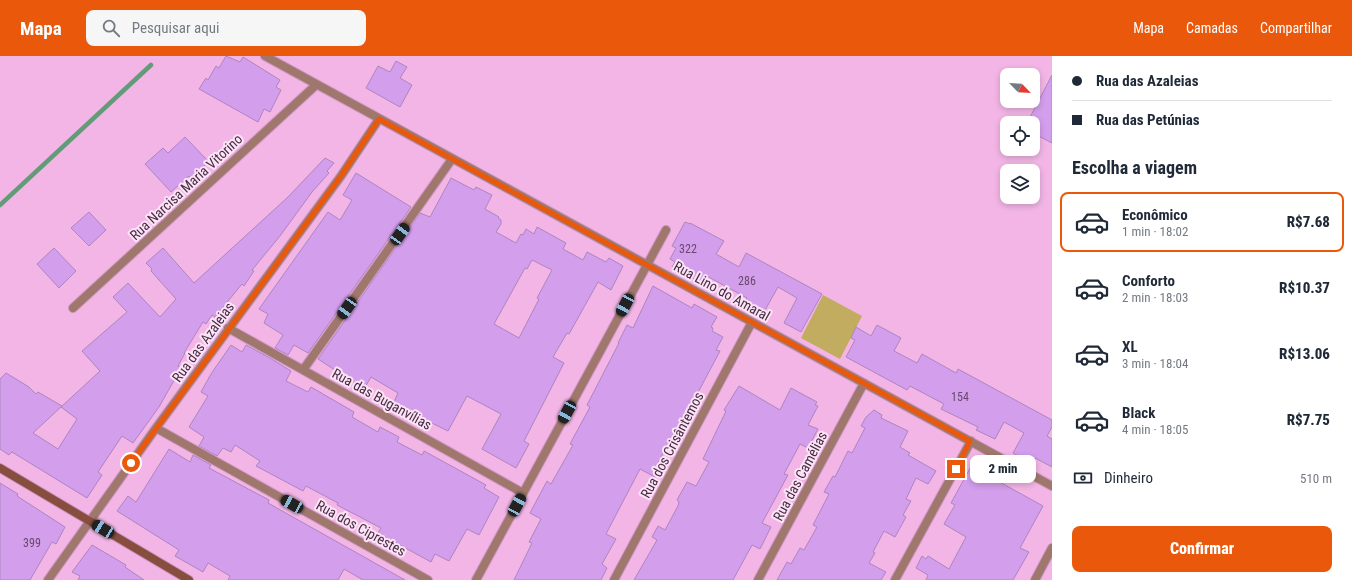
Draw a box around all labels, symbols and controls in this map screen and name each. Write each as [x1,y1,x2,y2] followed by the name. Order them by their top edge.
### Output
[86,10,366,46] search box
[20,17,62,40] text: Mapa
[100,17,122,39] icon: search
[132,19,219,37] text: Pesquisar aqui
[1133,20,1164,36] text: Mapa
[1186,20,1238,36] text: Camadas
[1260,20,1332,36] text: Compartilhar
[1000,68,1040,108] north arrow
[1000,68,1040,204] map controls
[1096,72,1198,90] text: Rua das Azaleias
[1096,111,1200,129] text: Rua das Petúnias
[1000,116,1040,156] button: locate
[127,131,245,243] street label: Rua Narcisa Maria Vitorino
[1072,157,1197,178] text: Escolha a viagem
[1000,164,1040,204] button: layers
[1074,204,1110,240] icon: car
[1122,206,1188,224] text: Econômico
[1287,213,1330,231] text: R$7.68
[388,221,412,247] car
[1122,224,1188,239] text: 1 min · 18:02
[679,242,697,256] house number: 322
[671,258,773,324] street label: Rua Lino do Amaral
[1074,270,1110,306] icon: car
[1122,272,1175,290] text: Conforto
[738,274,756,288] house number: 286
[1279,279,1330,297] text: R$10.37
[1122,290,1188,305] text: 2 min · 18:03
[614,292,636,318] car
[335,295,359,321] car
[169,299,237,385] street label: Rua das Azaleias
[1074,336,1110,372] icon: car
[1122,338,1138,356] text: XL
[1279,345,1330,363] text: R$13.06
[1122,356,1188,371] text: 3 min · 18:04
[330,365,434,433] street label: Rua das Buganvílias
[637,389,707,501] street label: Rua dos Crisântemos
[951,390,969,404] house number: 154
[556,399,578,425] car
[1074,402,1110,438] icon: car
[1122,404,1155,422] text: Black
[1287,411,1330,429] text: R$7.75
[1122,422,1188,437] text: 4 min · 18:05
[770,429,830,523] street label: Rua das Camélias
[122,454,140,472] route start
[970,455,1036,483] callout: 2 min
[947,460,965,478] route end
[989,461,1017,476] text: 2 min
[1072,467,1094,489] icon: cash
[1104,469,1153,487] text: Dinheiro
[1300,471,1332,486] text: 510 m
[506,492,528,518] car
[279,493,305,515] car
[313,497,409,559] street label: Rua dos Ciprestes
[90,518,116,540] car
[1072,526,1332,572] button: Confirmar
[23,536,41,550] house number: 399

